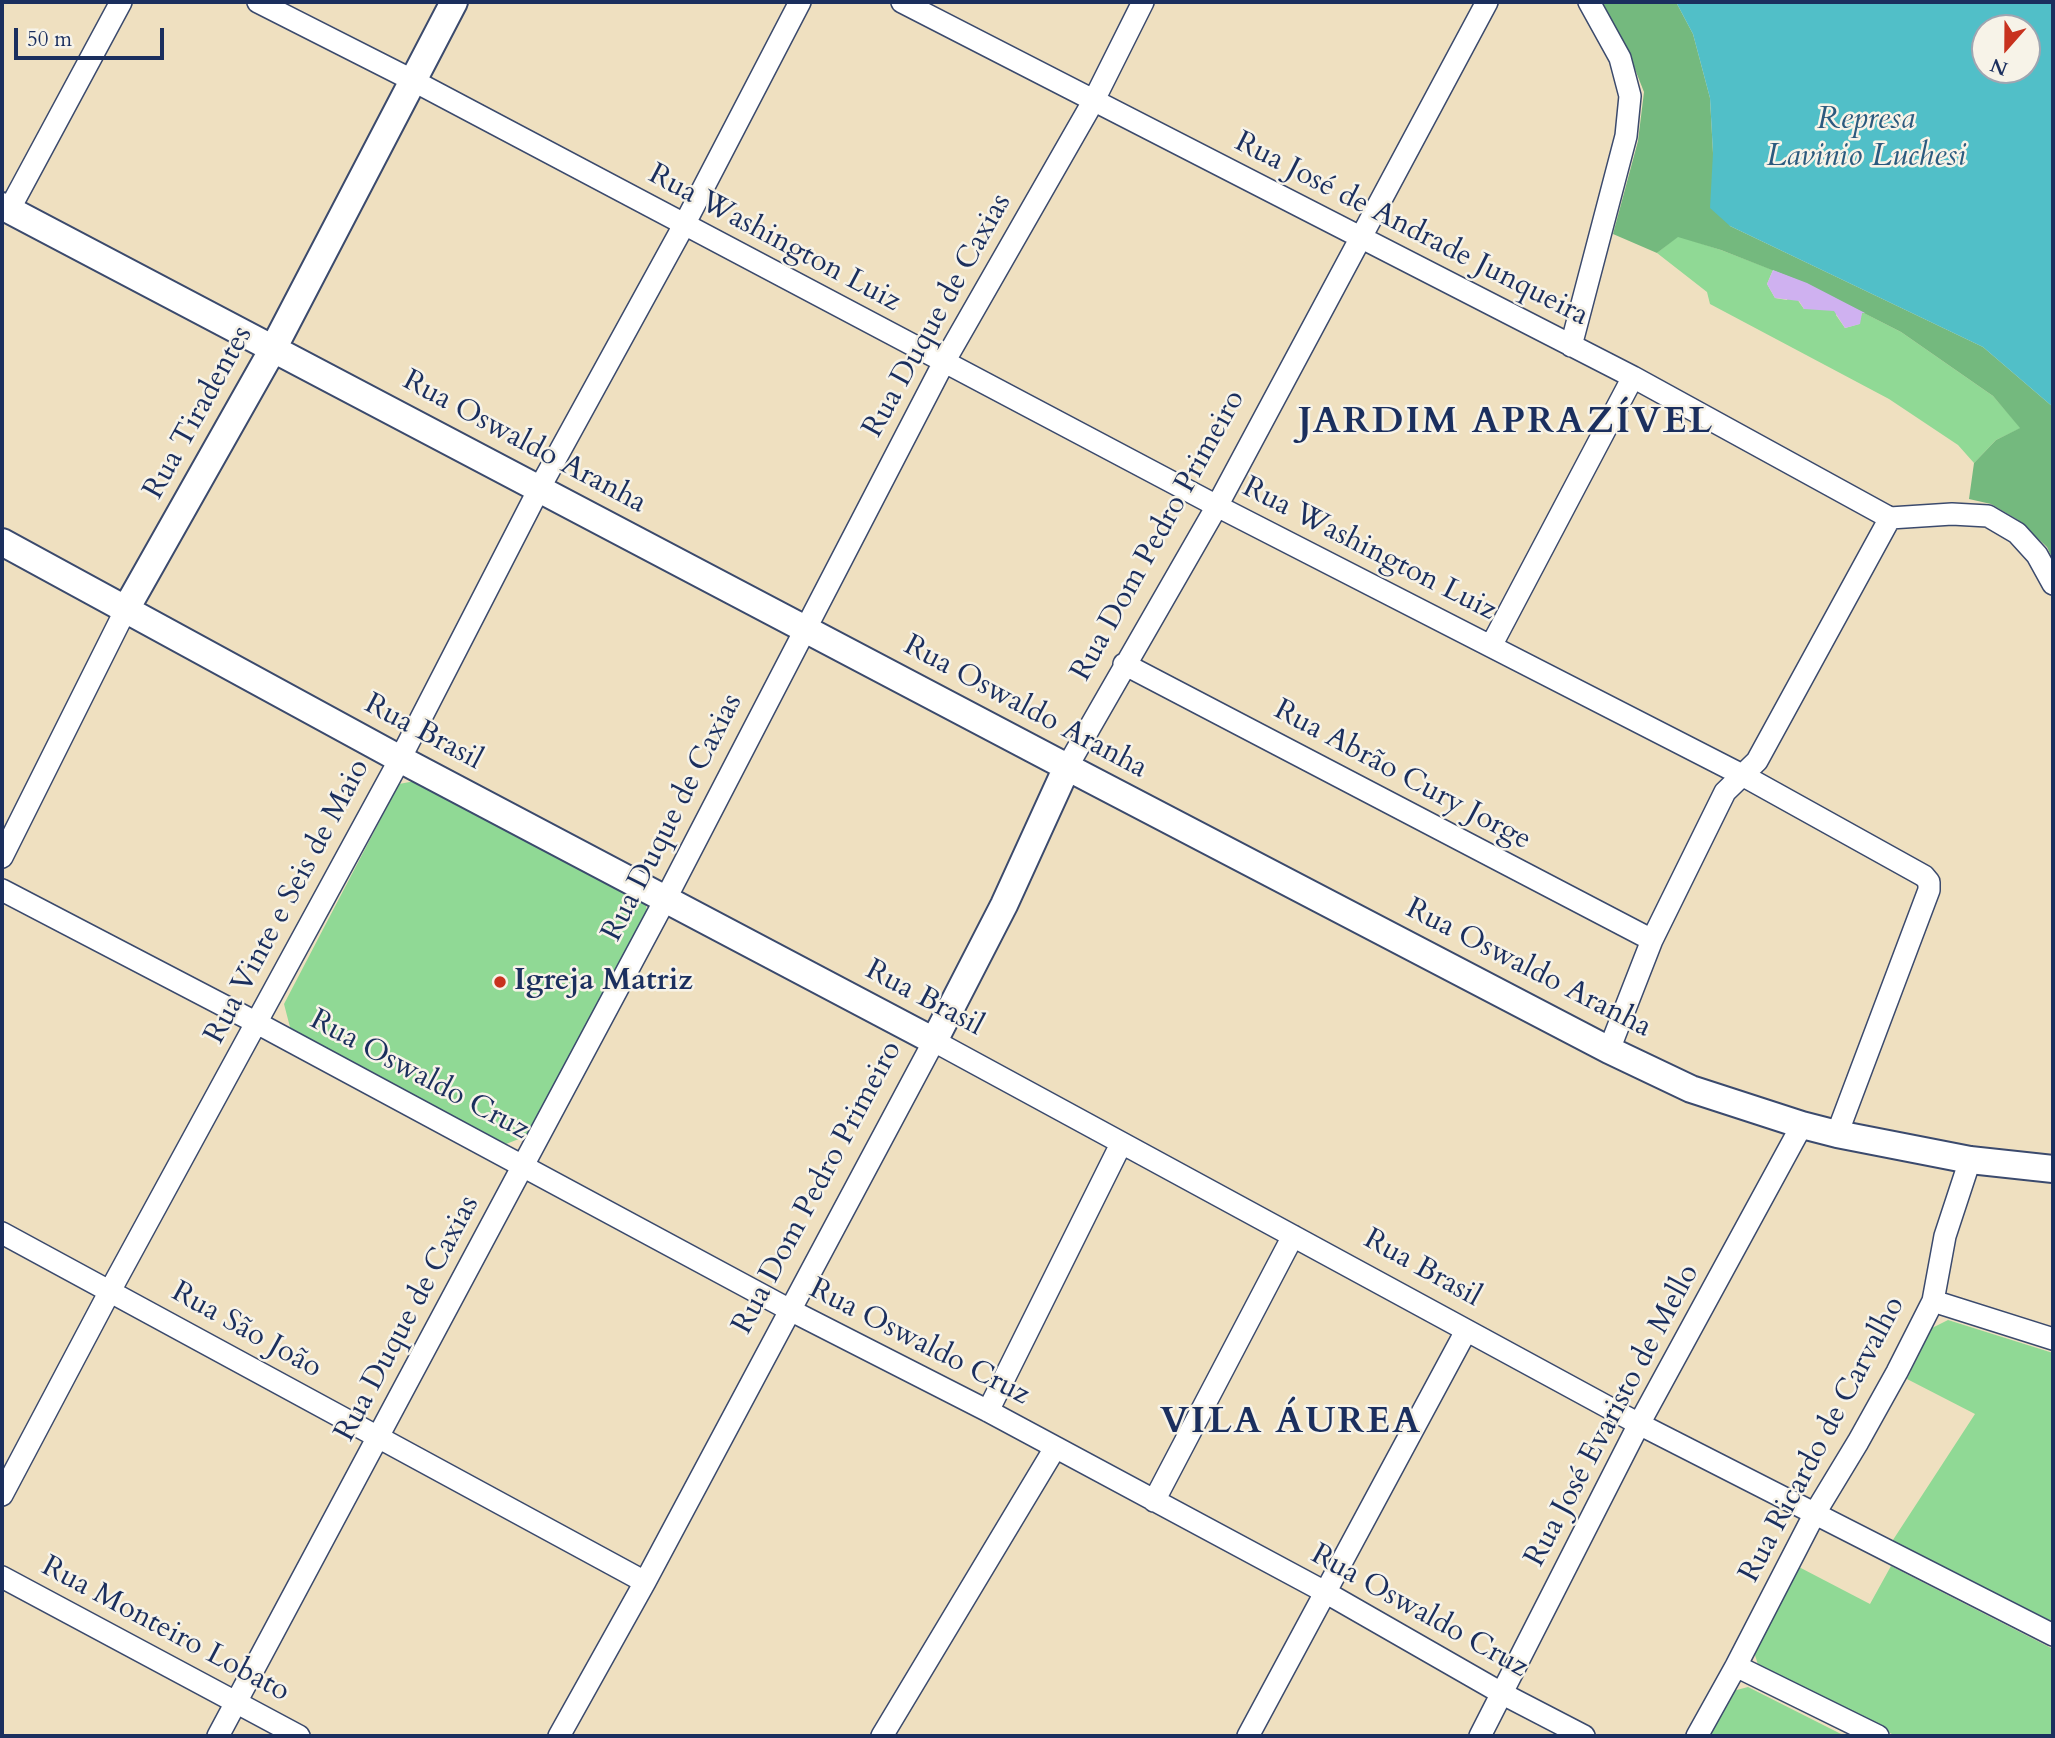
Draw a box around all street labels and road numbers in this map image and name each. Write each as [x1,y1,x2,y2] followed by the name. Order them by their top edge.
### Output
[1228,125,1594,335] street label: Rua José de Andrade Junqueira
[642,157,906,321] street label: Rua Washington Luiz
[856,188,1020,444] street label: Rua Duque de Caxias
[137,320,261,506] street label: Rua Tiradentes
[396,364,652,522] street label: Rua Oswaldo Aranha
[1064,384,1254,688] street label: Rua Dom Pedro Primeiro
[1236,470,1502,630] street label: Rua Washington Luiz
[897,629,1153,787] street label: Rua Oswaldo Aranha
[358,687,488,779] street label: Rua Brasil
[595,688,751,948] street label: Rua Duque de Caxias
[1267,693,1537,859] street label: Rua Abrão Cury Jorge
[198,753,378,1051] street label: Rua Vinte e Seis de Maio
[1399,891,1657,1047] street label: Rua Oswaldo Aranha
[859,953,989,1045] street label: Rua Brasil
[303,1003,535,1149] street label: Rua Oswaldo Cruz
[725,1035,911,1341] street label: Rua Dom Pedro Primeiro
[328,1190,488,1448] street label: Rua Duque de Caxias
[1357,1222,1487,1316] street label: Rua Brasil
[1518,1259,1708,1573] street label: Rua José Evaristo de Mello
[803,1272,1035,1414] street label: Rua Oswaldo Cruz
[165,1275,327,1387] street label: Rua São João
[1732,1291,1914,1589] street label: Rua Ricardo de Carvalho
[1304,1537,1534,1687] street label: Rua Oswaldo Cruz
[35,1549,295,1711] street label: Rua Monteiro Lobato

